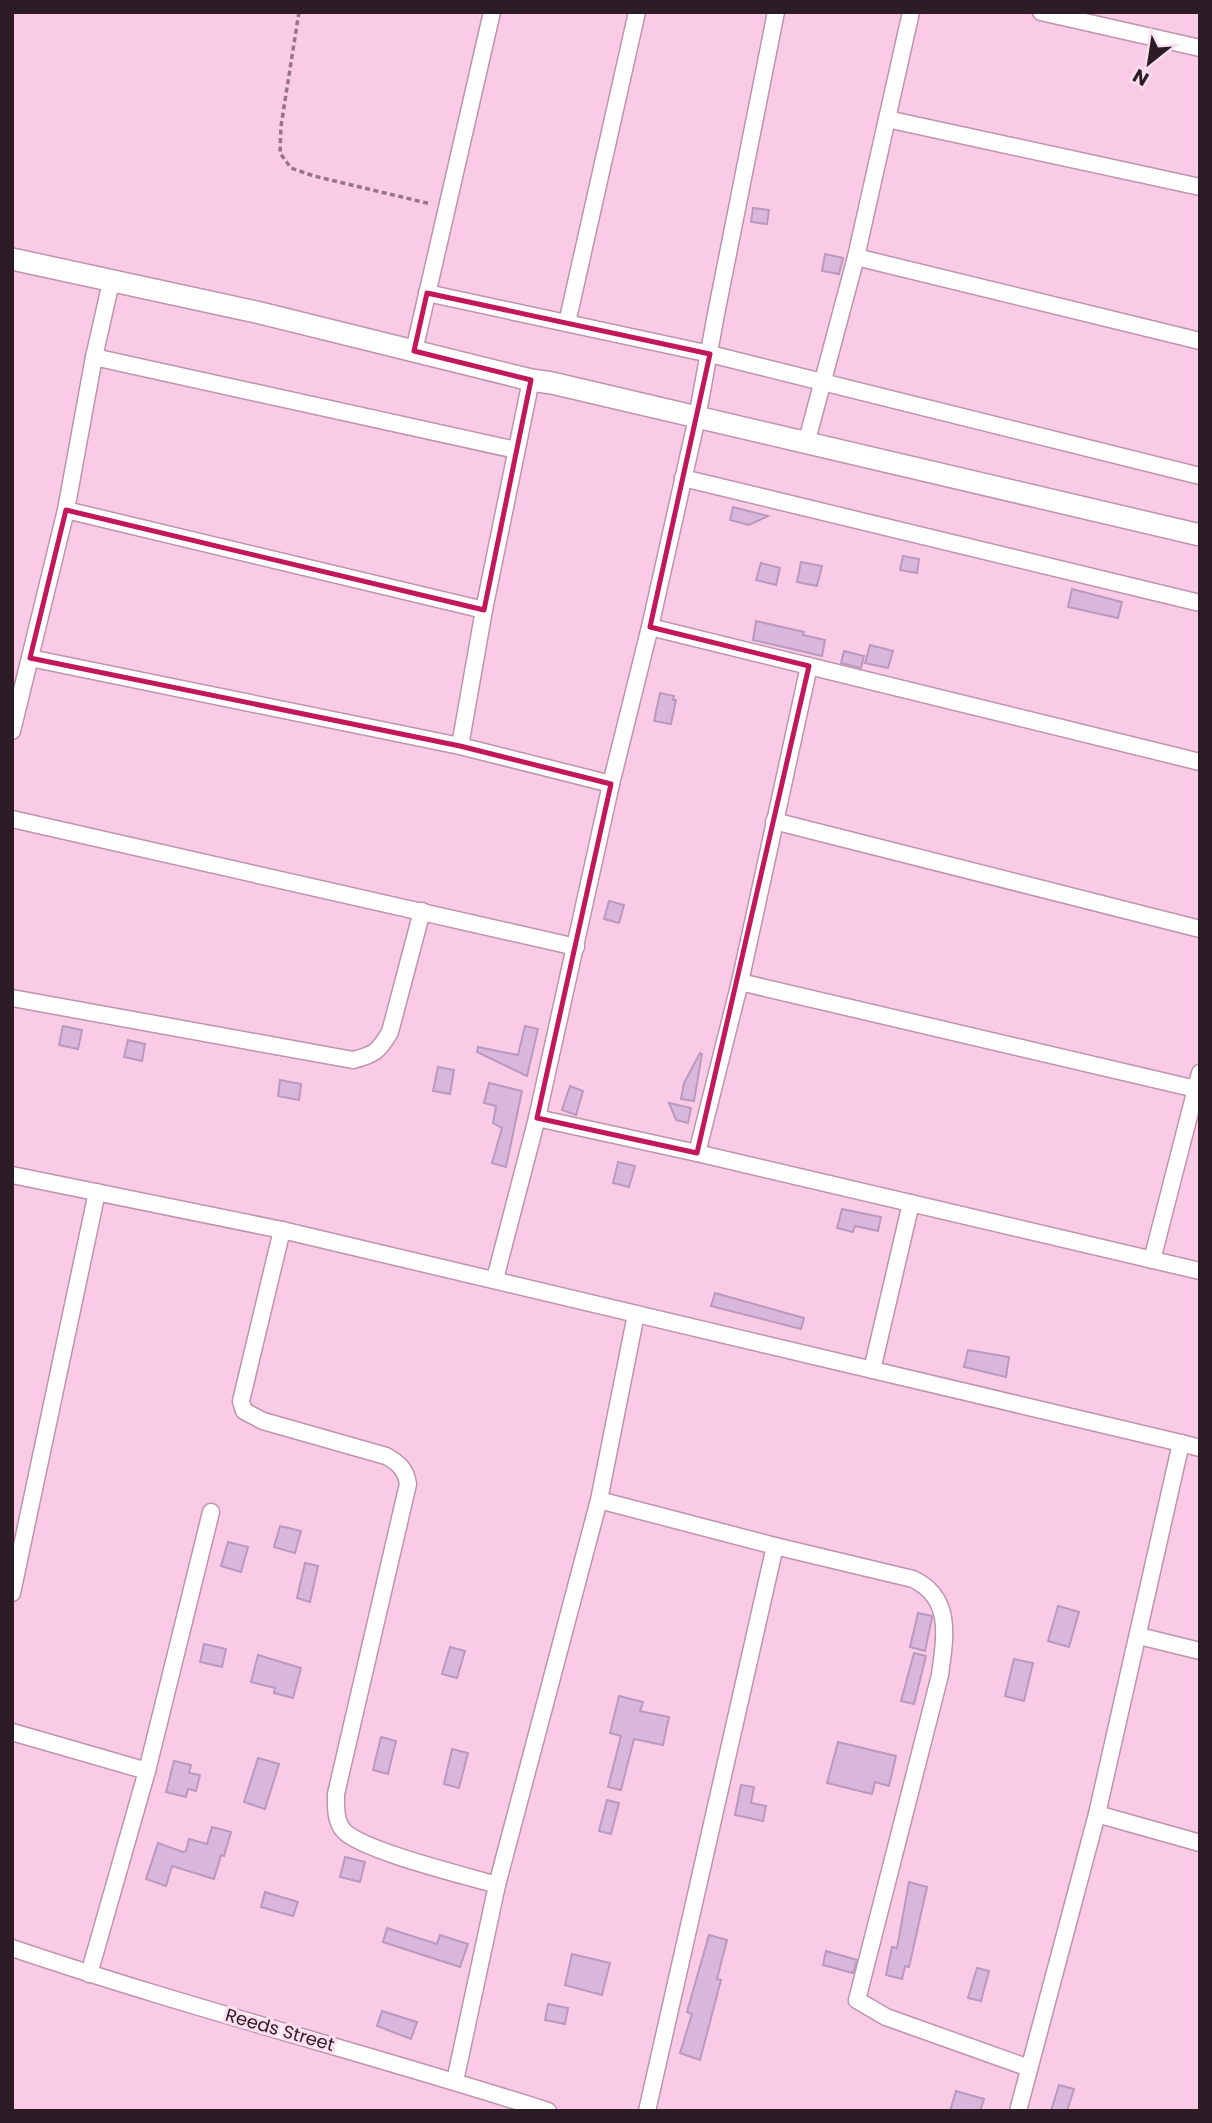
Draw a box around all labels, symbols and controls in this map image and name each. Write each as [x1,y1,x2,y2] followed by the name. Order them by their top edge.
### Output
[1114,28,1184,98] north arrow
[1128,62,1154,93] text: N
[223,2002,338,2057] street label: Reeds Street

